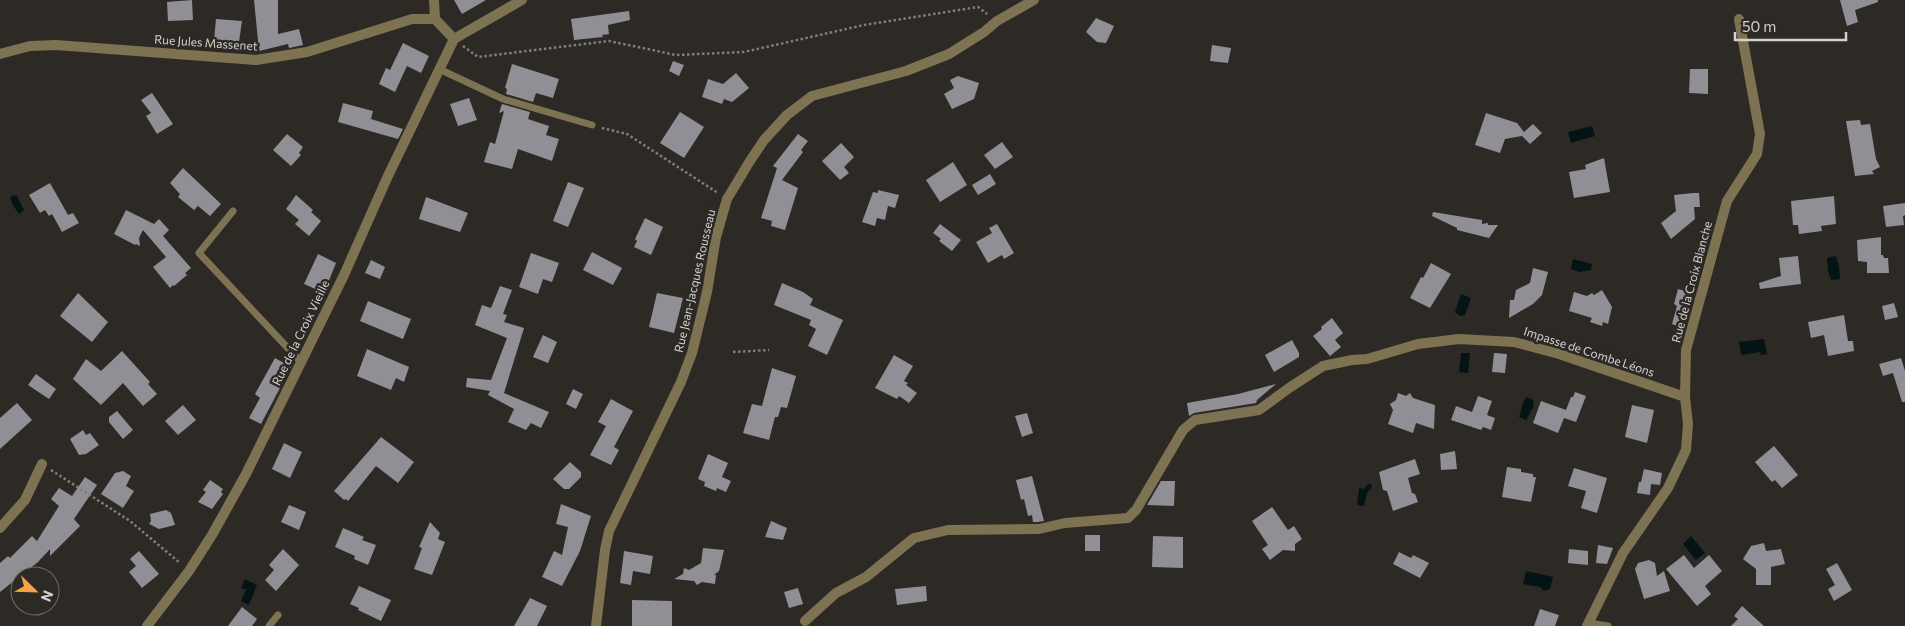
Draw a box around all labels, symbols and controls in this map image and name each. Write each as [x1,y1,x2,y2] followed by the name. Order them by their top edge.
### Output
[1735,10,1846,42] scale bar
[1742,17,1776,35] text: 50 m
[154,31,258,54] street label: Rue Jules Massenet
[671,208,718,354] street label: Rue Jean-Jacques Rousseau
[1668,219,1714,344] street label: Rue de la Croix Blanche
[269,278,332,387] street label: Rue de la Croix Vieille
[1522,323,1656,379] street label: Impasse de Combe Léons
[10,566,60,616] north arrow
[38,588,57,604] text: N

